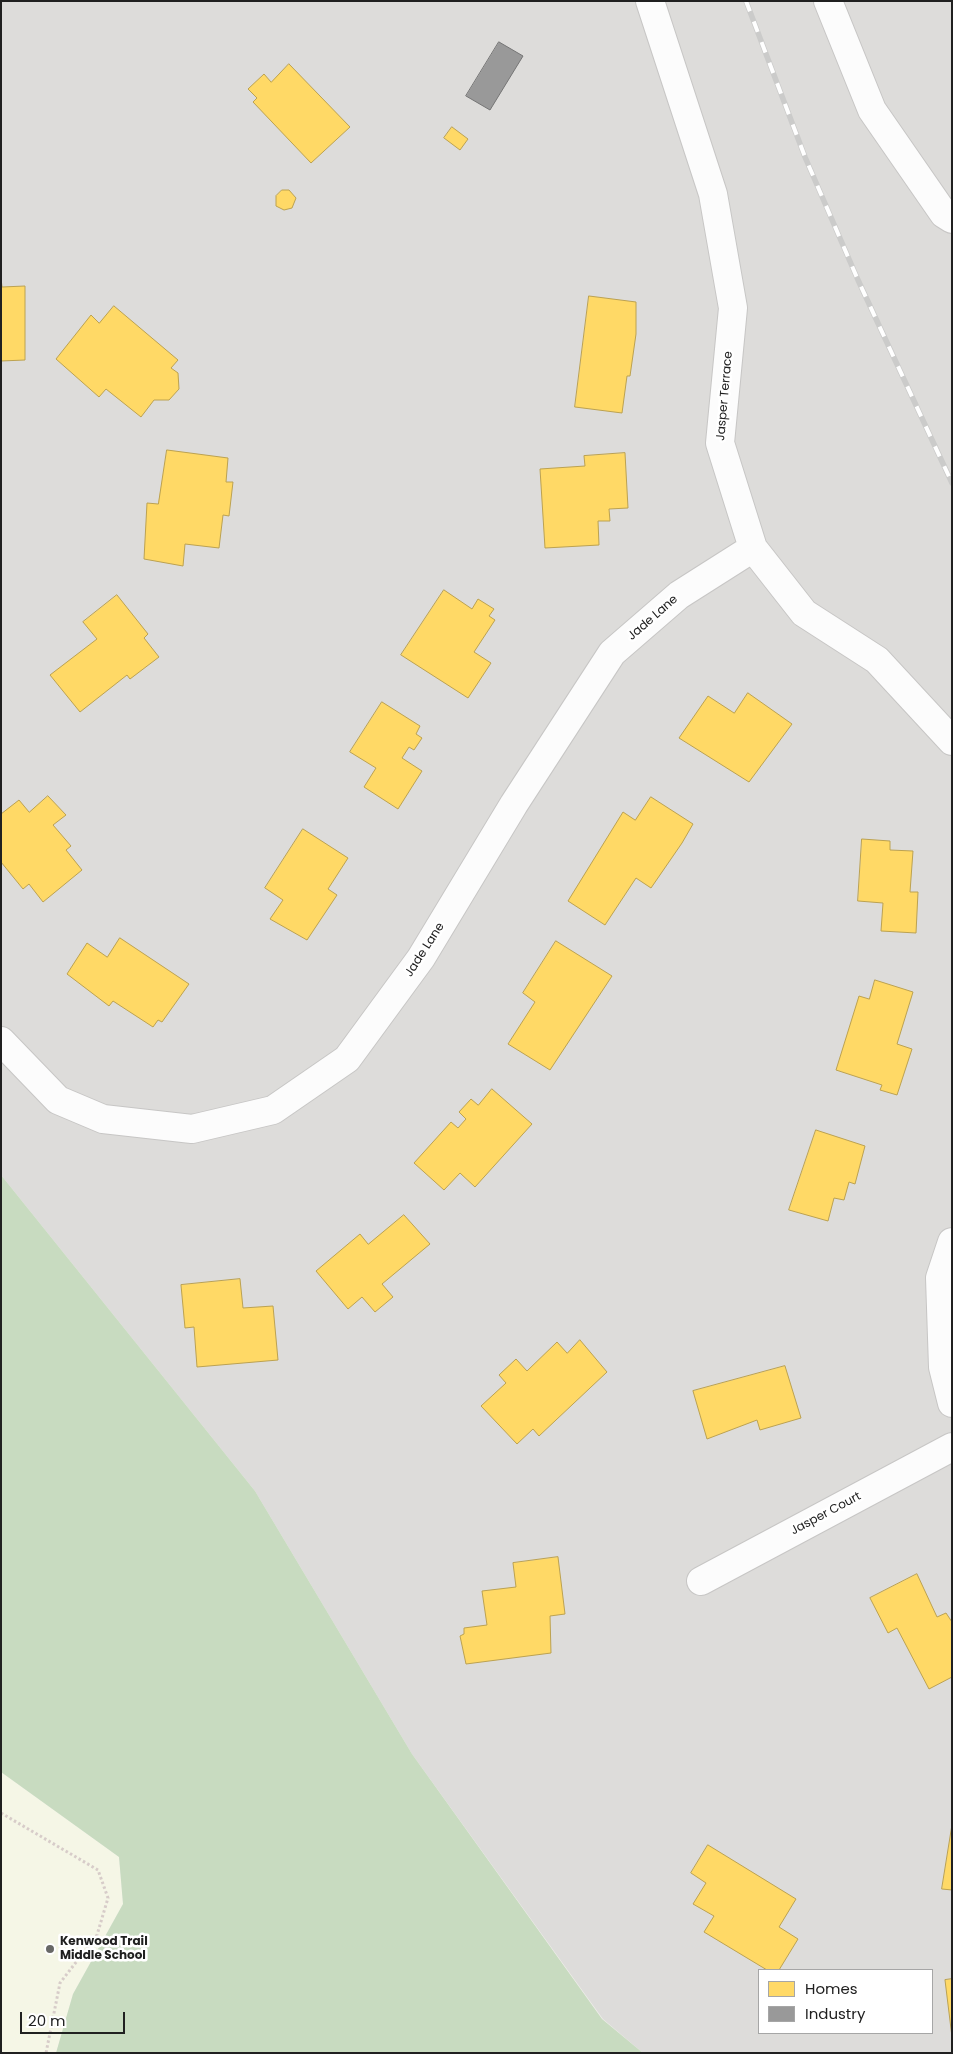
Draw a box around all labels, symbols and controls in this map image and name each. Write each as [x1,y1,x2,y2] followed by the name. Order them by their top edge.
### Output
[714,351,736,441] street label: Jasper Terrace
[625,592,681,644] street label: Jade Lane
[402,920,448,980] street label: Jade Lane
[788,1489,864,1539] street label: Jasper Court
[60,1935,148,1963] place label: Kenwood Trail Middle School
[44,1943,56,1955] marker: Kenwood Trail Middle School
[758,1969,933,2034] legend
[805,1978,858,1999] text: Homes
[22,2002,128,2034] scale bar
[805,2003,865,2024] text: Industry
[28,2010,66,2031] text: 20 m

